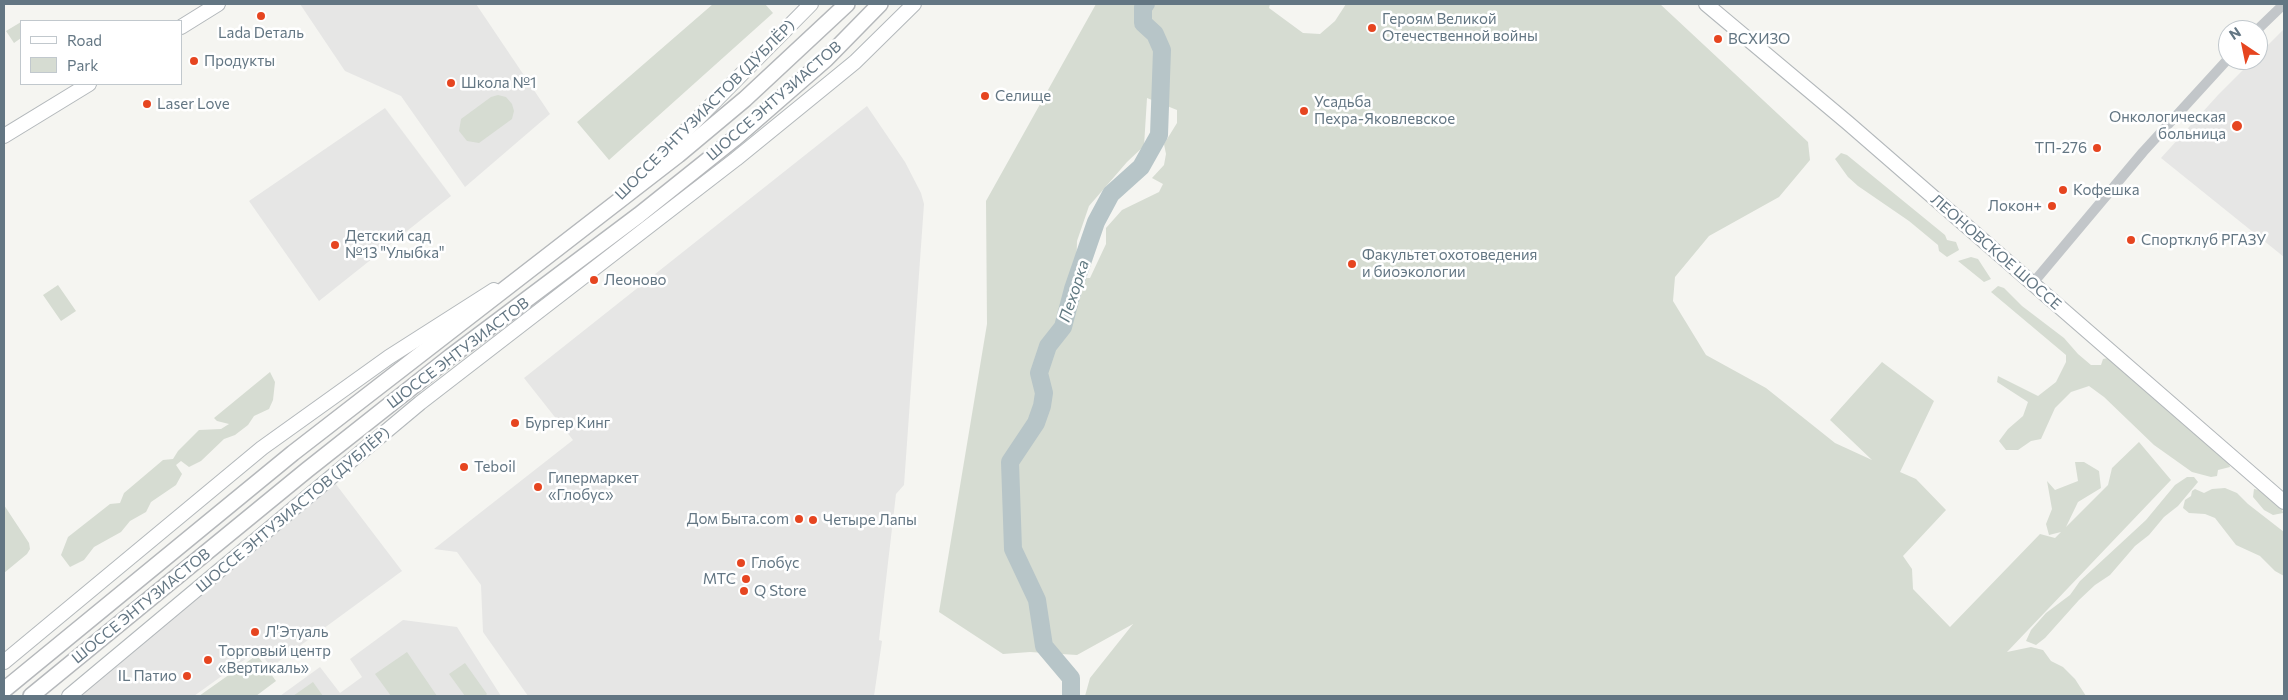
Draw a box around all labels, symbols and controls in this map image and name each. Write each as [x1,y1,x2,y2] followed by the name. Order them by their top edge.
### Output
[255,10,267,22] marker: Lada Dеталь
[1382,10,1538,45] place label: Героям Великой Отечественной войны
[611,16,799,204] street label: ШОССЕ ЭНТУЗИАСТОВ (ДУБЛЁР)
[20,20,182,85] legend
[2218,20,2268,70] north arrow
[1366,22,1378,34] marker: Героям Великой Отечественной войны
[2226,23,2244,43] text: N
[218,24,304,42] place label: Lada Dеталь
[1728,30,1790,48] place label: ВСХИЗО
[67,31,102,49] text: Road
[1712,33,1724,45] marker: ВСХИЗО
[703,38,845,164] street label: ШОССЕ ЭНТУЗИАСТОВ
[204,52,275,70] place label: Продукты
[188,55,200,67] marker: Продукты
[67,56,98,74] text: Park
[461,74,537,92] place label: Школа №1
[445,77,457,89] marker: Школа №1
[995,87,1051,105] place label: Селище
[979,90,991,102] marker: Селище
[1314,93,1455,128] place label: Усадьба Пехра-Яковлевское
[157,95,230,113] place label: Laser Love
[141,98,153,110] marker: Laser Love
[1298,105,1310,117] marker: Усадьба Пехра-Яковлевское
[2109,108,2226,143] place label: Онкологическая больница
[2230,119,2244,133] marker: Онкологическая больница
[2035,139,2087,157] place label: ТП-276
[2091,142,2103,154] marker: ТП-276
[2073,181,2139,199] place label: Кофешка
[2057,184,2069,196] marker: Кофешка
[1927,190,2065,314] street label: ЛЕОНОВСКОЕ ШОССЕ
[1988,197,2042,215] place label: Локон+
[2046,200,2058,212] marker: Локон+
[345,227,445,262] place label: Детский сад №13 "Улыбка"
[2141,231,2266,249] place label: Спортклуб РГАЗУ
[2125,234,2137,246] marker: Спортклуб РГАЗУ
[329,239,341,251] marker: Детский сад №13 "Улыбка"
[1362,246,1537,281] place label: Факультет охотоведения и биоэкологии
[1055,257,1093,325] water label: Пехорка
[1346,258,1358,270] marker: Факультет охотоведения и биоэкологии
[604,271,667,289] place label: Леоново
[588,274,600,286] marker: Леоново
[384,294,532,412] street label: ШОССЕ ЭНТУЗИАСТОВ
[525,414,610,432] place label: Бургер Кинг
[509,417,521,429] marker: Бургер Кинг
[193,424,393,596] street label: ШОССЕ ЭНТУЗИАСТОВ (ДУБЛЁР)
[474,458,516,476] place label: Teboil
[458,461,470,473] marker: Teboil
[548,469,639,504] place label: Гипермаркет «Глобус»
[532,481,544,493] marker: Гипермаркет «Глобус»
[687,510,789,528] place label: Дом Быта.com
[823,511,917,529] place label: Четыре Лапы
[793,513,805,525] marker: Дом Быта.com
[807,514,819,526] marker: Четыре Лапы
[68,545,214,667] street label: ШОССЕ ЭНТУЗИАСТОВ
[751,554,799,572] place label: Глобус
[735,557,747,569] marker: Глобус
[703,570,736,588] place label: МТС
[740,573,752,585] marker: МТС
[754,582,806,600] place label: Q Store
[738,585,750,597] marker: Q Store
[265,623,328,641] place label: Л'Этуаль
[249,626,261,638] marker: Л'Этуаль
[218,642,331,677] place label: Торговый центр «Вертикаль»
[202,654,214,666] marker: Торговый центр «Вертикаль»
[118,667,177,685] place label: IL Патио
[181,670,193,682] marker: IL Патио

